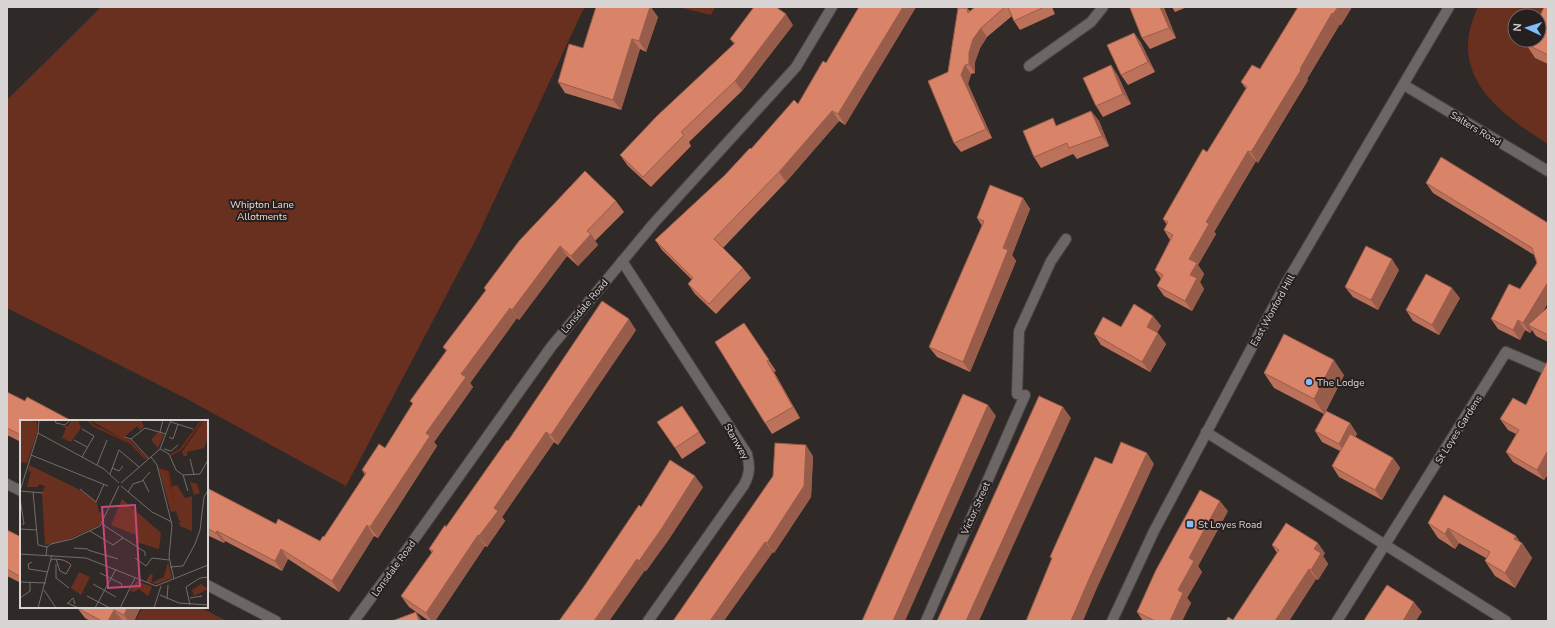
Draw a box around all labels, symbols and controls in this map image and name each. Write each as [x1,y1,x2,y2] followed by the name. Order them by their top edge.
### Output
[1507,8,1547,48] north arrow
[1510,23,1525,32] text: N
[1447,108,1504,150] street label: Salters Road
[230,198,294,224] park label: Whipton Lane Allotments
[1247,272,1298,349] street label: East Wonford Hill
[558,276,612,337] street label: Lonsdale Road
[1317,376,1365,390] place label: The Lodge
[1304,377,1314,387] marker: The Lodge
[1432,392,1486,467] street label: St Loyes Gardens
[20,420,208,608] inset map
[720,421,752,463] street label: Stanwey
[958,479,994,538] street label: Victor Street
[1198,518,1262,532] place label: St Loyes Road
[1185,519,1195,529] marker: St Loyes Road
[369,537,419,600] street label: Lonsdale Road

